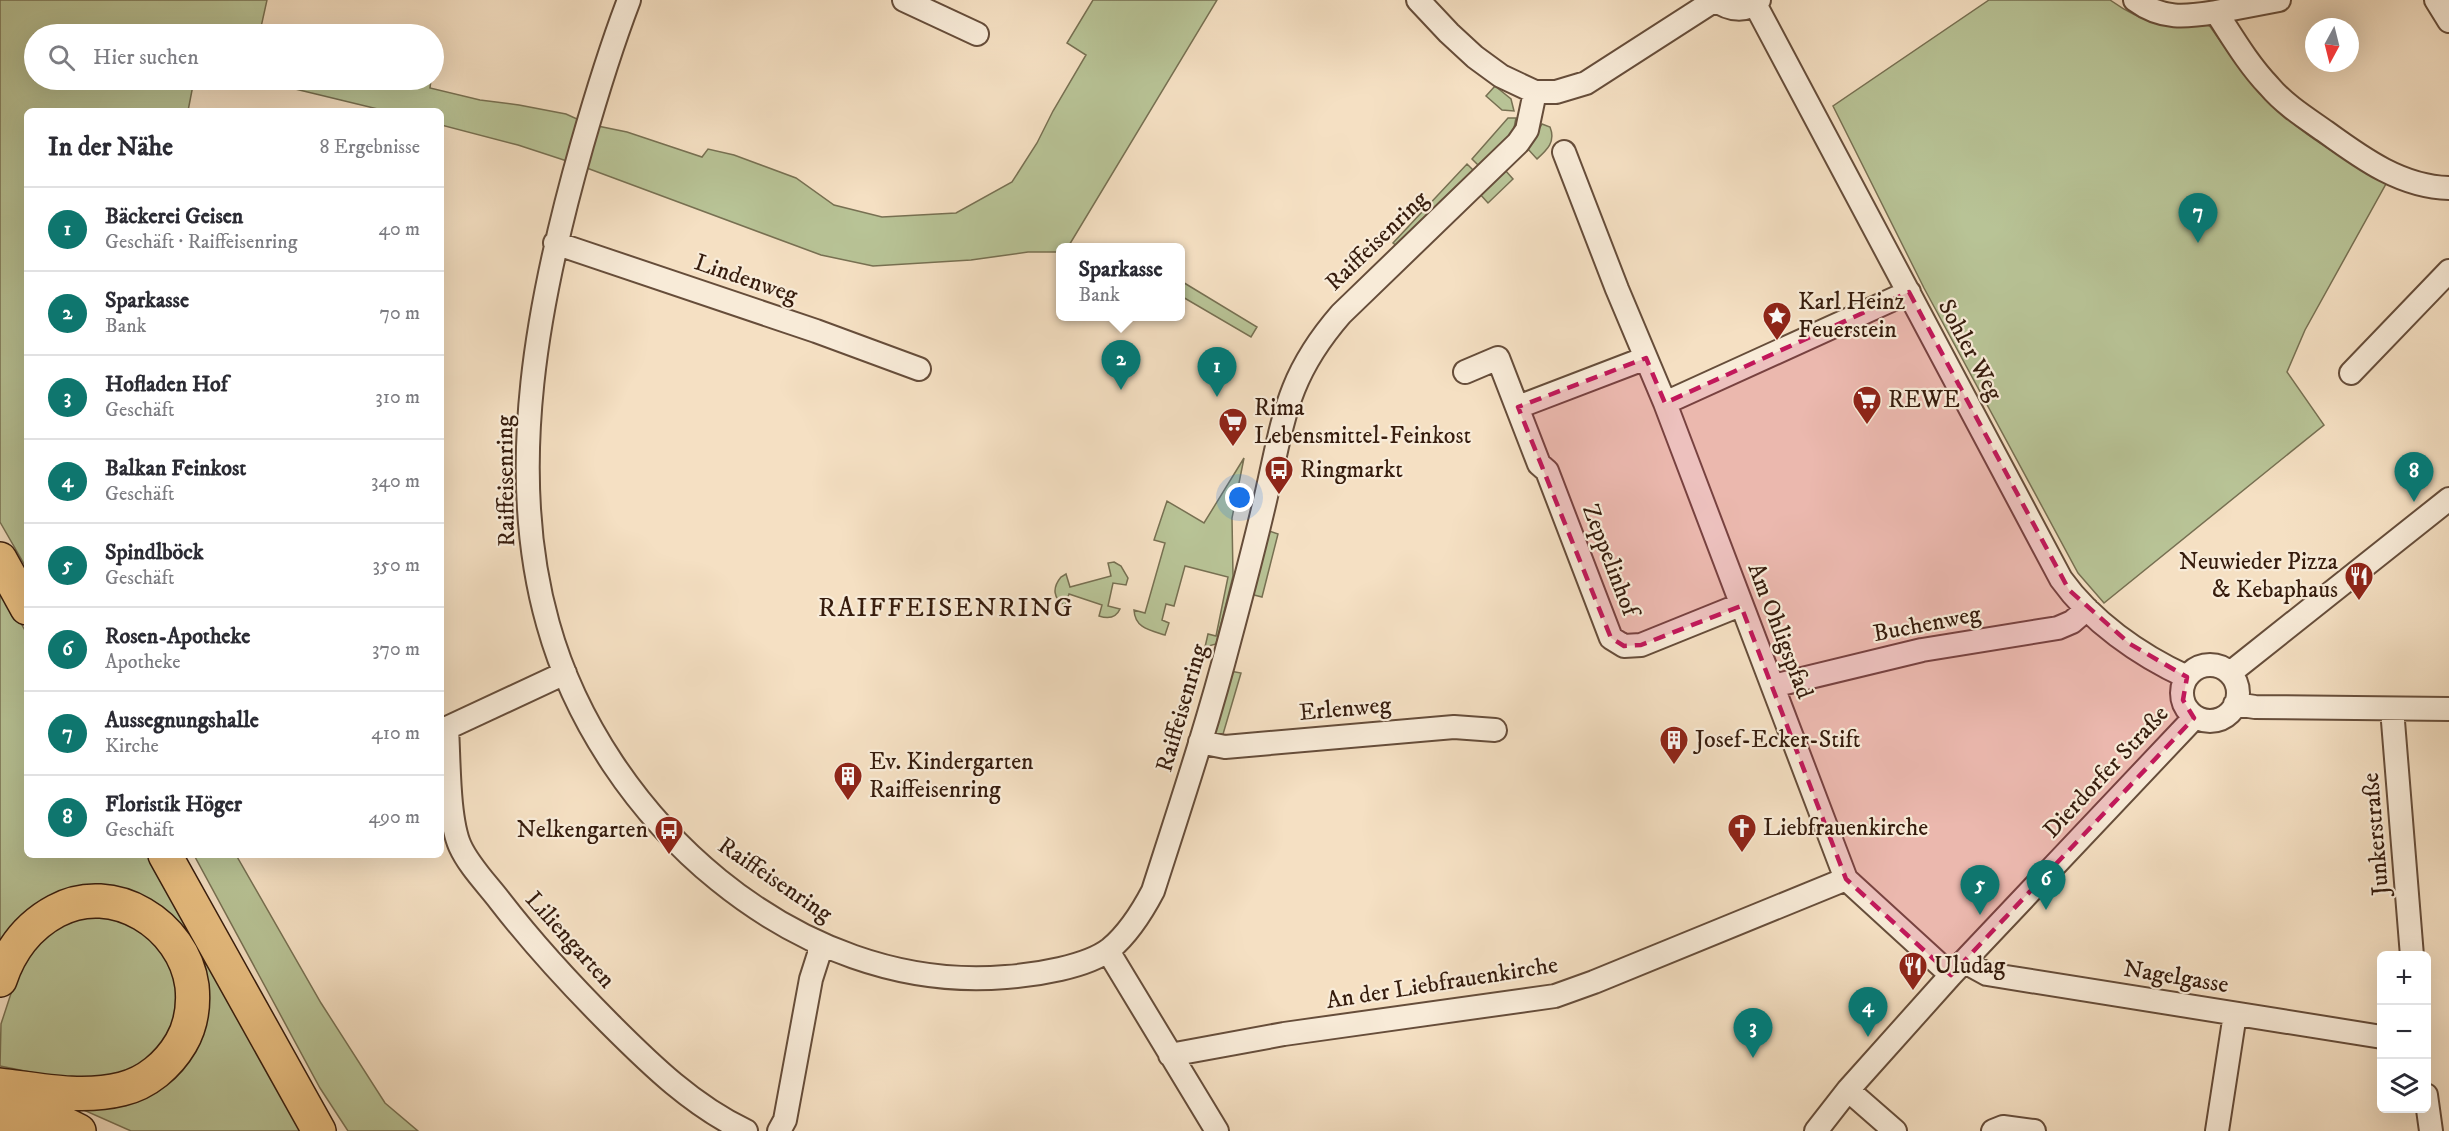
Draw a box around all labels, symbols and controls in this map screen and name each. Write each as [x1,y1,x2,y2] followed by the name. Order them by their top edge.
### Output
[2305,18,2359,72] north arrow
[24,24,444,90] search box
[45,41,78,74] icon: search
[93,44,199,71] text: Hier suchen
[48,131,173,164] text: In der Nähe
[320,135,420,160] text: 8 Ergebnisse
[1319,184,1435,298] street label: Raiffeisenring
[2178,194,2218,243] pin: 7
[105,203,243,230] text: Bäckerei Geisen
[64,217,71,242] text: 1
[378,217,420,242] text: 40 m
[105,230,297,255] text: Geschäft · Raiffeisenring
[1056,243,1185,321] popup
[690,247,802,311] street label: Lindenweg
[1078,256,1163,283] text: Sparkasse
[1078,283,1120,308] text: Bank
[105,287,189,314] text: Sparkasse
[1798,287,1906,345] place label: Karl Heinz Feuerstein
[1931,294,2009,406] street label: Sohler Weg
[1761,300,1793,342] place icon: Karl Heinz Feuerstein
[63,301,72,326] text: 2
[379,301,420,326] text: 70 m
[105,314,147,339] text: Bank
[1102,340,1140,390] pin: 2
[1198,348,1236,397] pin: 1
[105,371,228,398] text: Hofladen Hof
[1851,384,1883,426] supermarket icon: REWE
[64,385,71,410] text: 3
[375,385,420,410] text: 310 m
[1888,385,1960,415] place label: REWE
[1254,393,1471,451] place label: Rima Lebensmittel-Feinkost
[105,398,174,423] text: Geschäft
[1217,406,1249,448] supermarket icon: Rima Lebensmittel-Feinkost
[490,415,522,547] street label: Raiffeisenring
[2394,452,2434,502] pin: 8
[1263,454,1295,496] bus stop icon: Ringmarkt
[105,455,246,482] text: Balkan Feinkost
[1300,455,1403,485] place label: Ringmarkt
[62,469,73,494] text: 4
[371,469,420,494] text: 340 m
[105,482,174,507] text: Geschäft
[1225,483,1254,512] your location
[1575,500,1646,623] street label: Zeppelinhof
[105,539,204,566] text: Spindlböck
[2179,547,2339,605] place label: Neuwieder Pizza & Kebaphaus
[63,553,72,578] text: 5
[373,553,420,578] text: 350 m
[1740,559,1820,703] street label: Am Ohligspfad
[2343,560,2375,602] restaurant icon: Neuwieder Pizza & Kebaphaus
[105,566,174,591] text: Geschäft
[818,591,1074,625] district label: RAIFFEISENRING
[1871,599,1984,649] street label: Buchenweg
[105,623,250,650] text: Rosen-Apotheke
[62,637,73,662] text: 6
[372,637,420,662] text: 370 m
[1149,640,1215,775] street label: Raiffeisenring
[105,650,181,675] text: Apotheke
[1298,690,1393,728] street label: Erlenweg
[2037,699,2175,845] street label: Dierdorfer Straße
[105,707,259,734] text: Aussegnungshalle
[62,721,73,746] text: 7
[371,721,420,746] text: 410 m
[1658,724,1690,766] building icon: Josef-Ecker-Stift
[1693,725,1861,755] place label: Josef-Ecker-Stift
[105,734,159,759] text: Kirche
[869,747,1034,805] place label: Ev. Kindergarten Raiffeisenring
[832,760,864,802] building icon: Ev. Kindergarten Raiffeisenring
[2356,771,2396,899] street label: Junkerstraße
[105,791,242,818] text: Floristik Höger
[62,805,73,830] text: 8
[368,805,420,830] text: 490 m
[1726,812,1758,854] church icon: Liebfrauenkirche
[1763,813,1928,843] place label: Liebfrauenkirche
[653,814,685,856] bus stop icon: Nelkengarten
[516,815,648,845] place label: Nelkengarten
[105,818,174,843] text: Geschäft
[712,831,838,929] street label: Raiffeisenring
[2026,860,2066,910] pin: 6
[1960,866,2000,915] pin: 5
[519,885,622,995] street label: Liliengarten
[1324,950,1560,1016] street label: An der Liebfrauenkirche
[1897,950,1929,992] restaurant icon: Uludag
[1934,951,2005,981] place label: Uludag
[2377,951,2431,1113] map controls
[2377,951,2431,1005] button: +
[2121,954,2231,1000] street label: Nagelgasse
[1848,988,1888,1037] pin: 4
[2377,1005,2431,1059] button: −
[1734,1008,1772,1058] pin: 3
[2377,1059,2431,1113] button: layers

